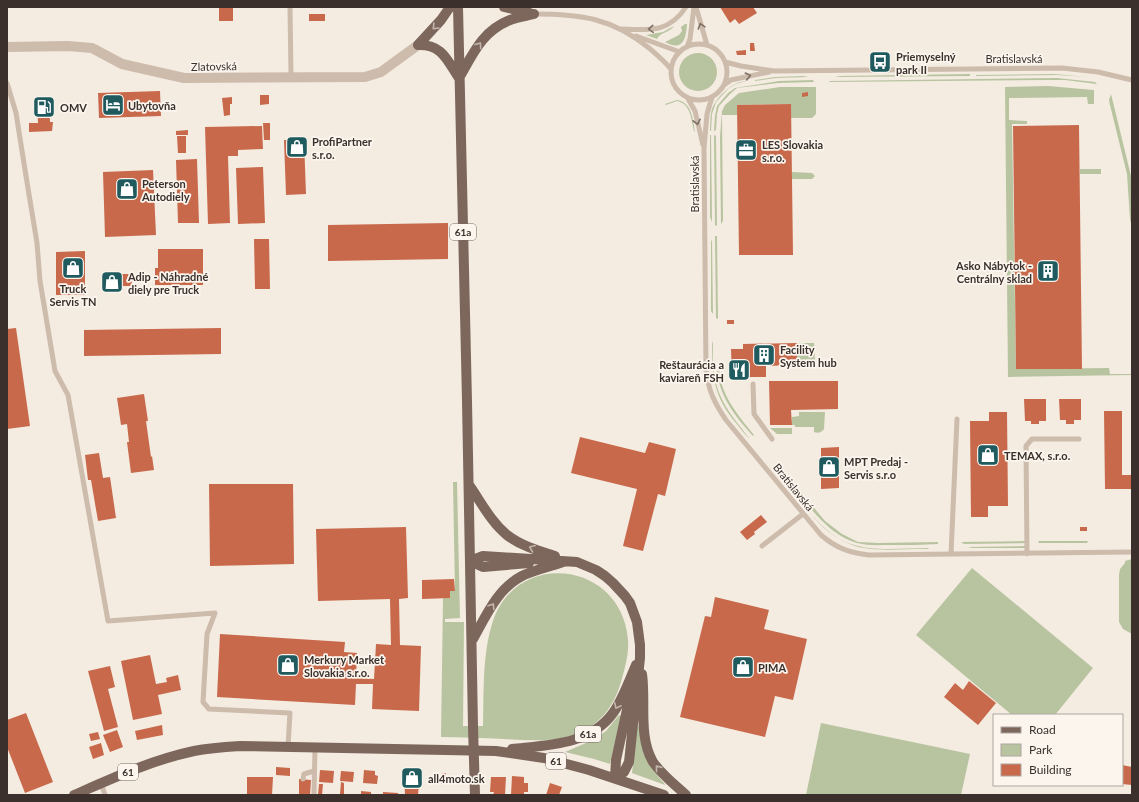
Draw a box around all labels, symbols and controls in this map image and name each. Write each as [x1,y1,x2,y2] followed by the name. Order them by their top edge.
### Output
[432,22,440,30] one-way arrow
[698,23,706,30] one-way arrow
[647,25,654,34] one-way arrow
[474,42,481,49] one-way arrow
[867,49,893,75] bus stop icon: Priemyselný park II
[896,50,956,76] place label: Priemyselný park II
[985,52,1043,65] street label: Bratislavská
[191,59,237,73] street label: Zlatovská
[745,72,751,81] one-way arrow
[100,92,126,118] hotel icon: Ubytovňa
[31,94,57,120] fuel station icon: OMV
[128,99,176,112] place label: Ubytovňa
[60,101,87,114] place label: OMV
[693,119,701,125] one-way arrow
[284,134,310,160] shop icon: ProfiPartner s.r.o.
[312,135,373,161] place label: ProfiPartner s.r.o.
[733,137,759,163] office icon: LES Slovakia s.r.o.
[762,138,823,164] place label: LES Slovakia s.r.o.
[688,155,701,213] street label: Bratislavská
[114,176,140,202] shop icon: Peterson Autodiely
[141,177,190,203] place label: Peterson Autodiely
[450,224,476,240] road number: 61a
[60,255,86,281] shop icon: Truck Servis TN
[1035,258,1061,284] building icon: Asko Nábytok - Centrálny sklad
[955,259,1032,285] place label: Asko Nábytok - Centrálny sklad
[99,269,125,295] shop icon: Adip - Náhradné diely pre Truck
[127,270,208,296] place label: Adip - Náhradné diely pre Truck
[50,282,96,308] place label: Truck Servis TN
[751,342,777,368] building icon: Facility System hub
[780,343,837,369] place label: Facility System hub
[726,357,752,383] restaurant icon: Reštaurácia a kaviareň FSH
[659,358,724,384] place label: Reštaurácia a kaviareň FSH
[975,442,1001,468] shop icon: TEMAX, s.r.o.
[1004,449,1071,462] place label: TEMAX, s.r.o.
[816,454,842,480] shop icon: MPT Predaj - Servis s.r.o
[844,455,908,481] place label: MPT Predaj - Servis s.r.o
[771,461,817,513] street label: Bratislavská
[528,545,535,553] one-way arrow
[488,603,495,610] one-way arrow
[275,652,301,678] shop icon: Merkury Market Slovakia s.r.o.
[304,653,385,679] place label: Merkury Market Slovakia s.r.o.
[730,654,756,680] shop icon: PIMA
[758,661,786,674] place label: PIMA
[614,701,622,709] one-way arrow
[993,714,1123,786] legend
[1029,722,1056,737] text: Road
[575,726,601,742] road number: 61a
[1029,742,1053,757] text: Park
[546,753,566,769] road number: 61
[1029,762,1072,777] text: Building
[118,764,138,780] road number: 61
[399,765,425,791] shop icon: all4moto.sk
[656,766,663,773] one-way arrow
[428,772,485,785] place label: all4moto.sk

